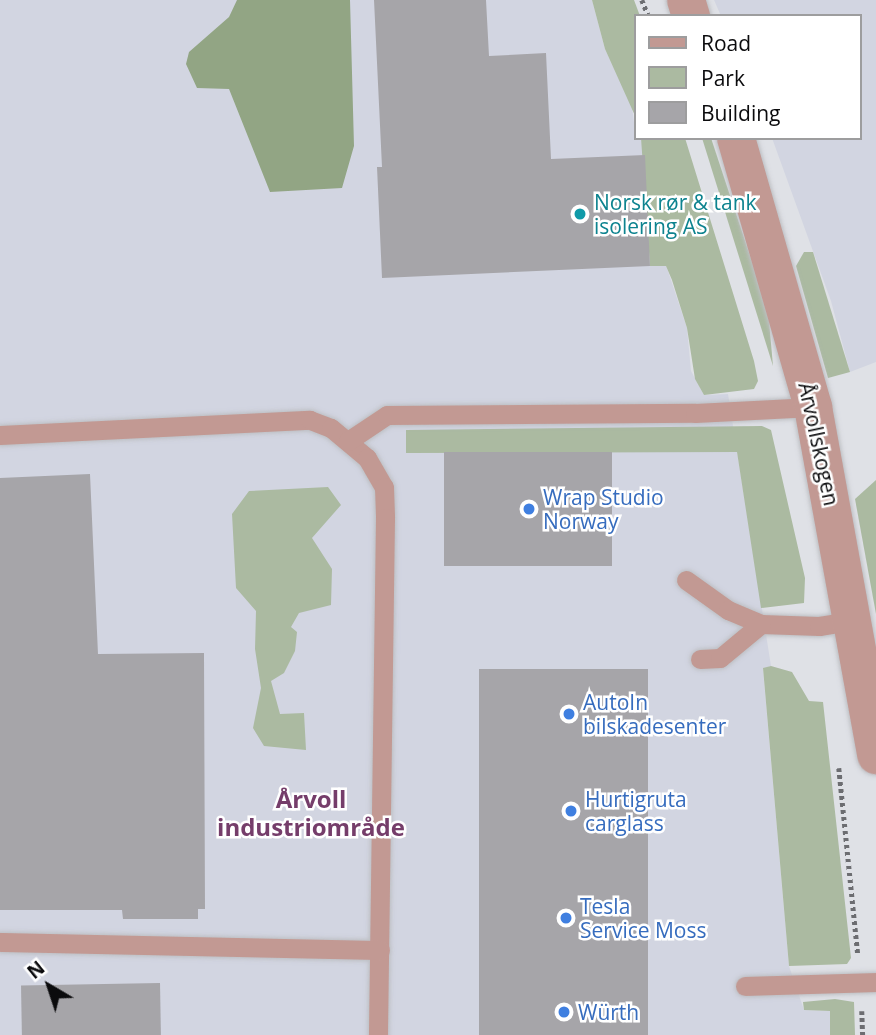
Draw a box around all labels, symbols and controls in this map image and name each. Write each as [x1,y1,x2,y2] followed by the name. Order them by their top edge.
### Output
[634,14,862,140] legend
[701,29,751,57] text: Road
[701,64,745,92] text: Park
[701,99,780,127] text: Building
[594,189,757,239] place label: Norsk rør & tank isolering AS
[572,206,588,222] marker: Norsk rør & tank isolering AS
[794,380,844,508] street label: Årvollskogen
[543,484,664,534] place label: Wrap Studio Norway
[521,501,537,517] marker: Wrap Studio Norway
[583,689,726,739] place label: AutoIn bilskadesenter
[561,706,577,722] marker: AutoIn bilskadesenter
[217,785,405,841] district label: Årvoll industriområde
[585,786,687,836] place label: Hurtigruta carglass
[563,803,579,819] marker: Hurtigruta carglass
[580,893,707,943] place label: Tesla Service Moss
[558,910,574,926] marker: Tesla Service Moss
[14,951,84,1021] north arrow
[22,955,50,985] text: N
[578,999,639,1025] place label: Würth
[556,1004,572,1020] marker: Würth

